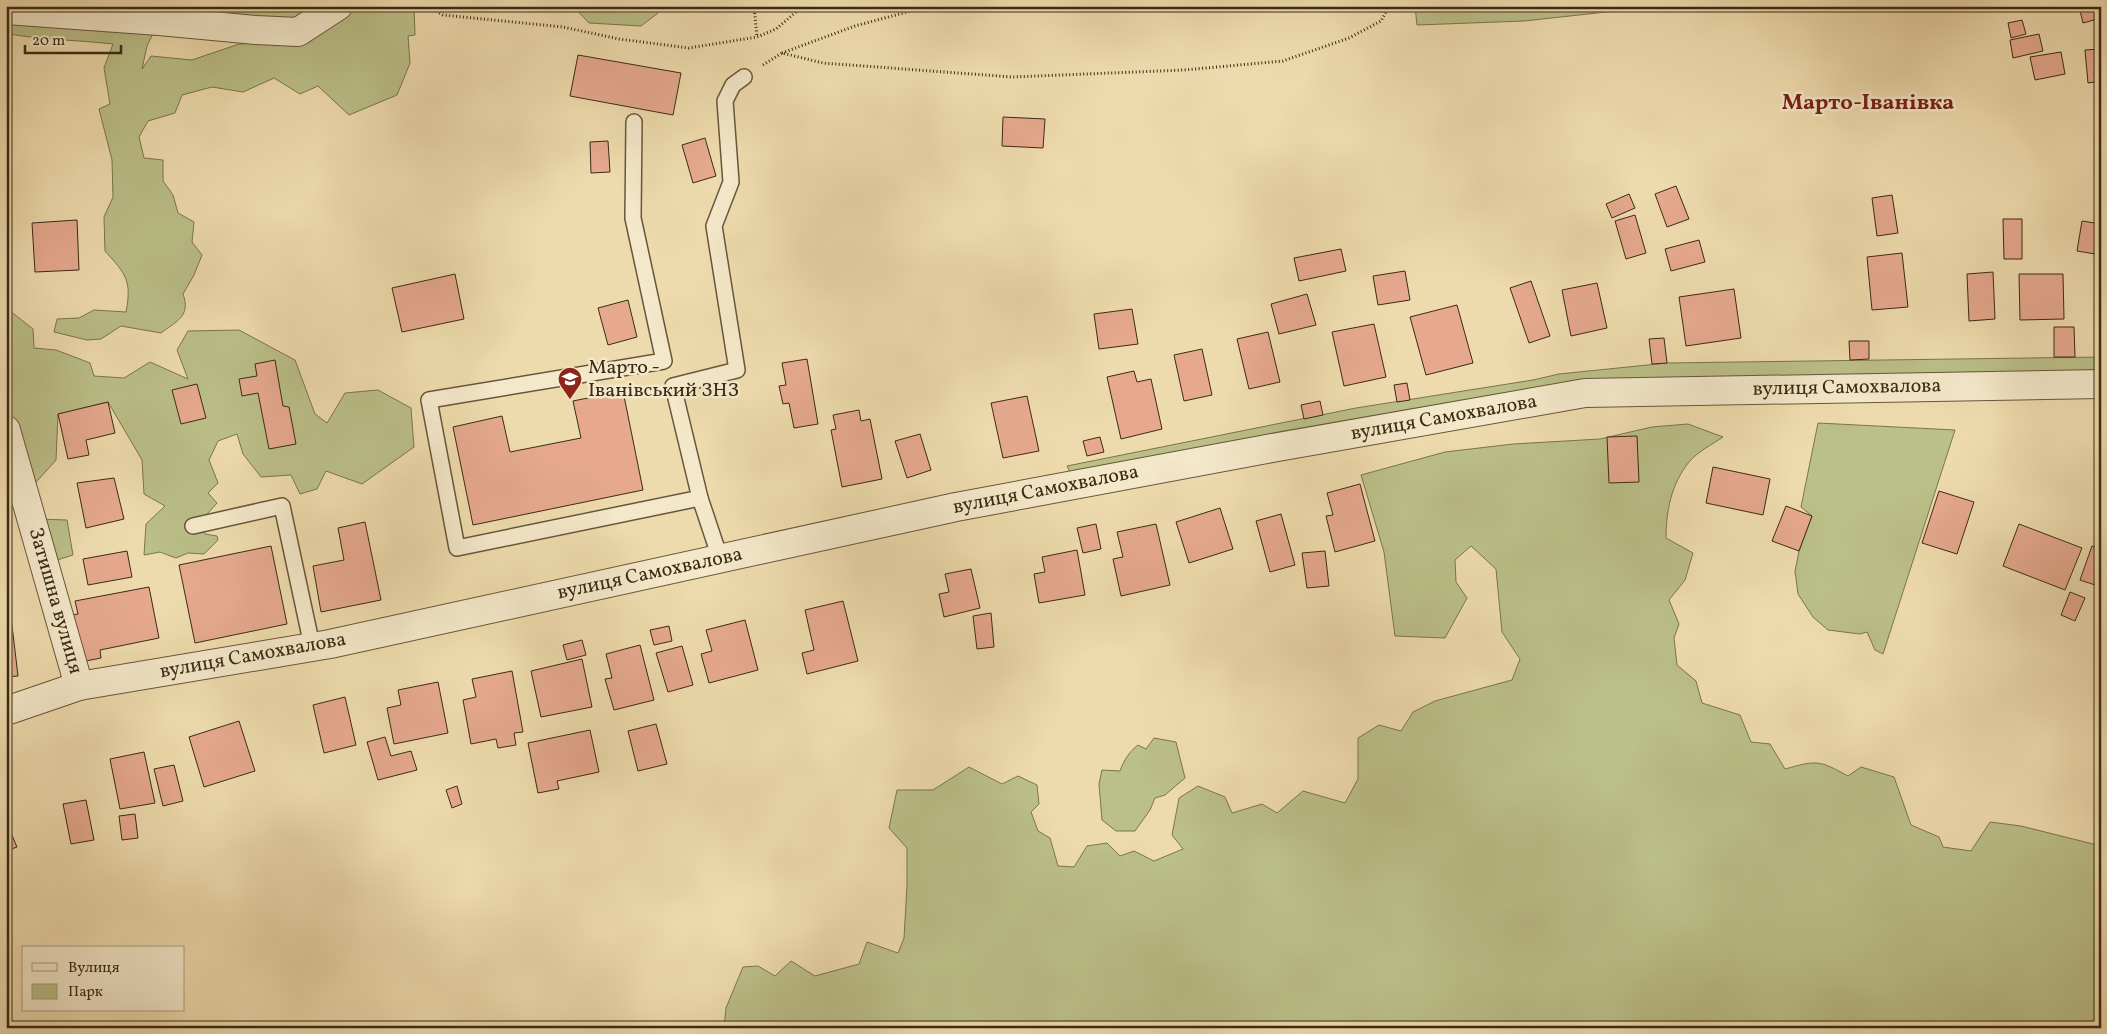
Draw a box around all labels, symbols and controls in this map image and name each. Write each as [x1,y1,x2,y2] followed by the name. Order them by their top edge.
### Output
[25,22,121,54] scale bar
[32,31,65,52] text: 20 m
[1782,88,1954,119] district label: Марто-Іванівка
[588,354,739,405] place label: Марто - Іванівський ЗНЗ
[557,366,583,400] school or university icon: Марто - Іванівський ЗНЗ
[1752,372,1942,404] street label: вулиця Самохвалова
[1349,388,1539,448] street label: вулиця Самохвалова
[951,458,1141,522] street label: вулиця Самохвалова
[21,525,89,677] street label: Затишна вулиця
[555,541,745,607] street label: вулиця Самохвалова
[158,626,348,686] street label: вулиця Самохвалова
[22,946,185,1012] legend
[68,958,120,979] text: Вулиця
[68,982,103,1003] text: Парк

